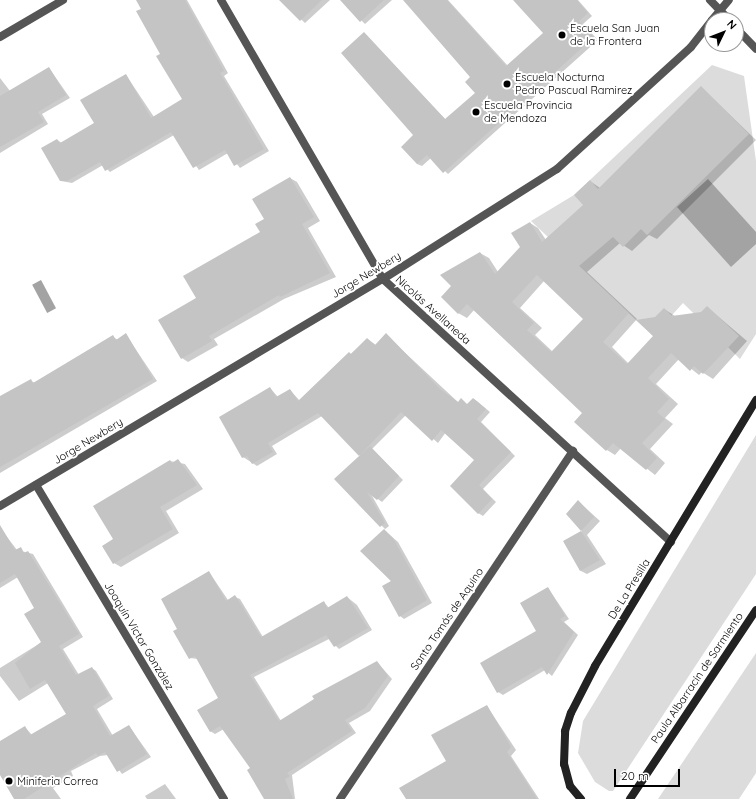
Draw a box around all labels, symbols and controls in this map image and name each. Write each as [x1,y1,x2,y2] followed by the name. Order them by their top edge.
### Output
[704,12,744,52] north arrow
[724,17,740,32] text: N
[570,22,660,48] place label: Escuela San Juan de la Frontera
[557,30,567,40] marker: Escuela San Juan de la Frontera
[515,71,632,97] place label: Escuela Nocturna Pedro Pascual Ramirez
[502,79,512,89] marker: Escuela Nocturna Pedro Pascual Ramirez
[484,99,572,125] place label: Escuela Provincia de Mendoza
[471,107,481,117] marker: Escuela Provincia de Mendoza
[329,249,403,301] street label: Jorge Newbery
[393,273,473,347] street label: Nicolás Avellaneda
[51,415,125,467] street label: Jorge Newbery
[605,556,653,622] street label: De La Presilla
[408,565,486,673] street label: Santo Tomás de Aquino
[102,580,176,692] street label: Joaquín Víctor González
[648,610,746,746] street label: Paula Albarracín de Sarmiento
[616,761,682,787] scale bar
[621,768,649,783] text: 20 m
[17,774,98,788] place label: Miniferia Correa
[4,776,14,786] marker: Miniferia Correa

